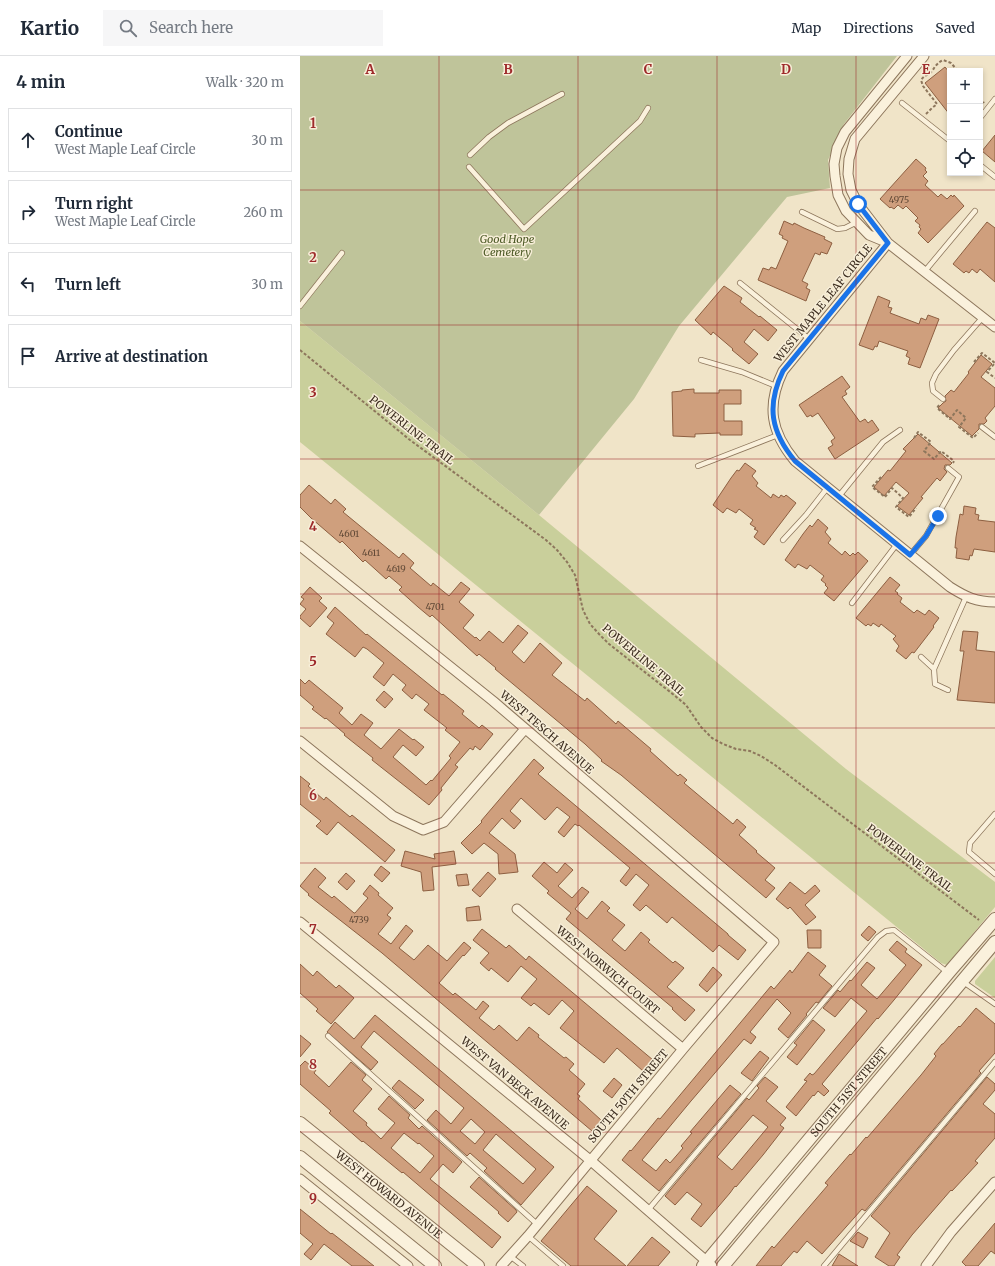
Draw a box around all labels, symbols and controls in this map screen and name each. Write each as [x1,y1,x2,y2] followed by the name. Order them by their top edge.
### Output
[103,10,383,46] search box
[20,16,79,40] text: Kartio
[117,17,139,39] icon: search
[149,18,233,37] text: Search here
[791,19,821,37] text: Map
[843,19,913,37] text: Directions
[935,19,975,37] text: Saved
[364,61,375,78] text: A
[503,61,513,78] text: B
[644,61,653,78] text: C
[781,61,791,78] text: D
[922,61,931,78] text: E
[947,68,983,176] map controls
[947,68,983,104] button: +
[16,71,65,93] text: 4 min
[206,74,284,91] text: Walk · 320 m
[947,104,983,140] button: −
[310,115,316,132] text: 1
[55,122,123,141] text: Continue
[17,129,39,151] icon: ahead
[251,132,283,149] text: 30 m
[947,140,983,176] button: locate
[55,141,196,158] text: West Maple Leaf Circle
[55,194,133,213] text: Turn right
[889,194,909,205] house number: 4975
[849,195,867,213] route start
[17,201,39,223] icon: right
[243,204,283,221] text: 260 m
[55,213,196,230] text: West Maple Leaf Circle
[480,232,535,259] park label: Good Hope Cemetery
[770,241,875,366] street label: WEST MAPLE LEAF CIRCLE
[309,249,317,266] text: 2
[17,273,39,295] icon: left
[55,275,121,294] text: Turn left
[251,276,283,293] text: 30 m
[17,345,39,367] icon: arrive
[55,347,208,366] text: Arrive at destination
[309,384,317,401] text: 3
[367,392,458,468] street label: POWERLINE TRAIL
[929,507,947,525] route end
[309,518,318,535] text: 4
[339,528,359,539] house number: 4601
[362,547,380,558] house number: 4611
[386,563,406,574] house number: 4619
[425,601,445,612] house number: 4701
[600,621,689,699] street label: POWERLINE TRAIL
[309,653,317,670] text: 5
[496,687,597,777] street label: WEST TESCH AVENUE
[309,787,317,804] text: 6
[864,821,956,895] street label: POWERLINE TRAIL
[349,914,369,925] house number: 4739
[309,921,317,938] text: 7
[553,922,663,1017] street label: WEST NORWICH COURT
[457,1033,572,1132] street label: WEST VAN BECK AVENUE
[807,1044,891,1140] street label: SOUTH 51ST STREET
[585,1046,671,1146] street label: SOUTH 50TH STREET
[309,1056,317,1073] text: 8
[332,1147,445,1241] street label: WEST HOWARD AVENUE
[309,1190,317,1207] text: 9

